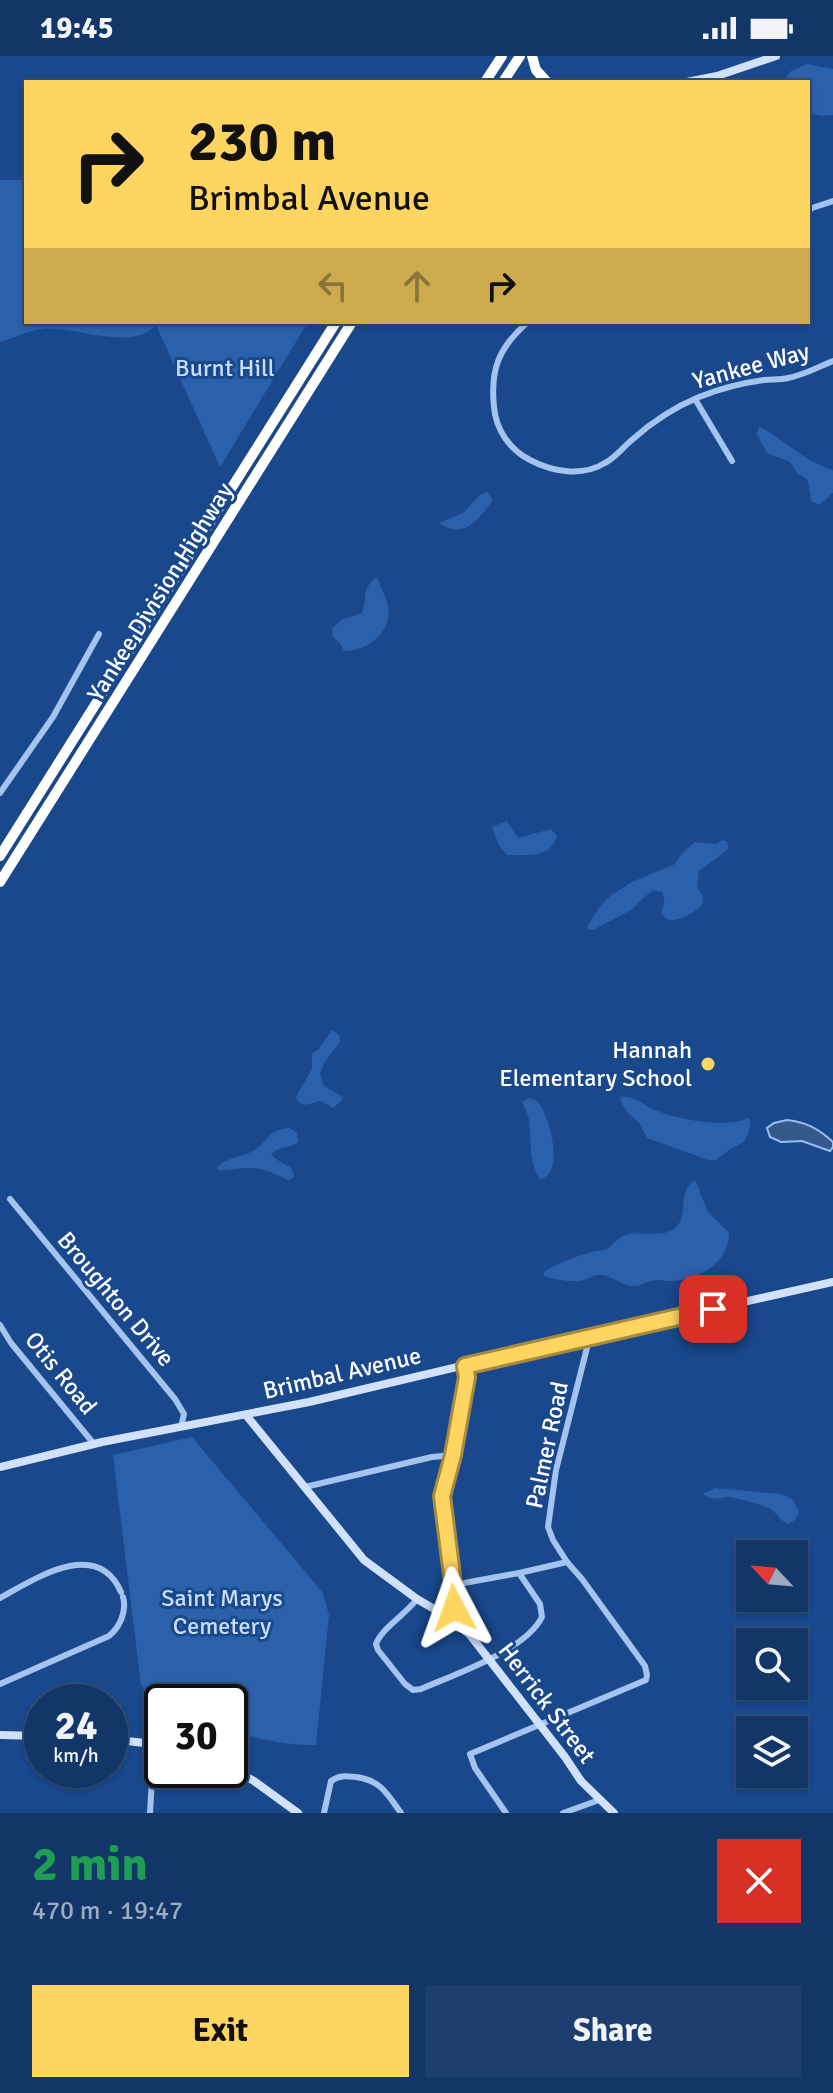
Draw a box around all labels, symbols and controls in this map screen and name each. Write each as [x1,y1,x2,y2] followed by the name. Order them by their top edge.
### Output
[40,10,114,47] text: 19:45
[188,107,336,176] text: 230 m
[56,112,160,216] icon: right
[188,176,430,221] text: Brimbal Avenue
[311,264,355,308] icon: left
[395,264,439,308] icon: ahead
[479,264,523,308] icon: right
[689,336,813,396] street label: Yankee Way
[175,353,275,383] park label: Burnt Hill
[80,477,240,707] street label: Yankee Division Highway
[499,1035,692,1093] place label: Hannah Elementary School
[699,1055,717,1073] marker: Hannah Elementary School
[51,1226,181,1372] street label: Broughton Drive
[679,1275,747,1343] pin
[691,1287,735,1331] icon: arrive
[18,1325,104,1421] street label: Otis Road
[260,1340,424,1406] street label: Brimbal Avenue
[519,1379,575,1511] street label: Palmer Road
[736,1540,808,1612] north arrow
[736,1540,808,1788] map controls
[412,1566,496,1650] position arrow
[161,1583,283,1641] park label: Saint Marys Cemetery
[736,1628,808,1700] button: search
[492,1636,602,1770] street label: Herrick Street
[144,1684,248,1788] speed limit sign: 30
[54,1701,98,1751] text: 24
[736,1716,808,1788] button: layers
[53,1743,99,1768] text: km/h
[32,1835,148,1894] text: 2 min
[717,1839,801,1923] button: close
[32,1895,183,1927] text: 470 m · 19:47
[32,1985,409,2077] button: Exit
[425,1985,801,2077] button: Share

